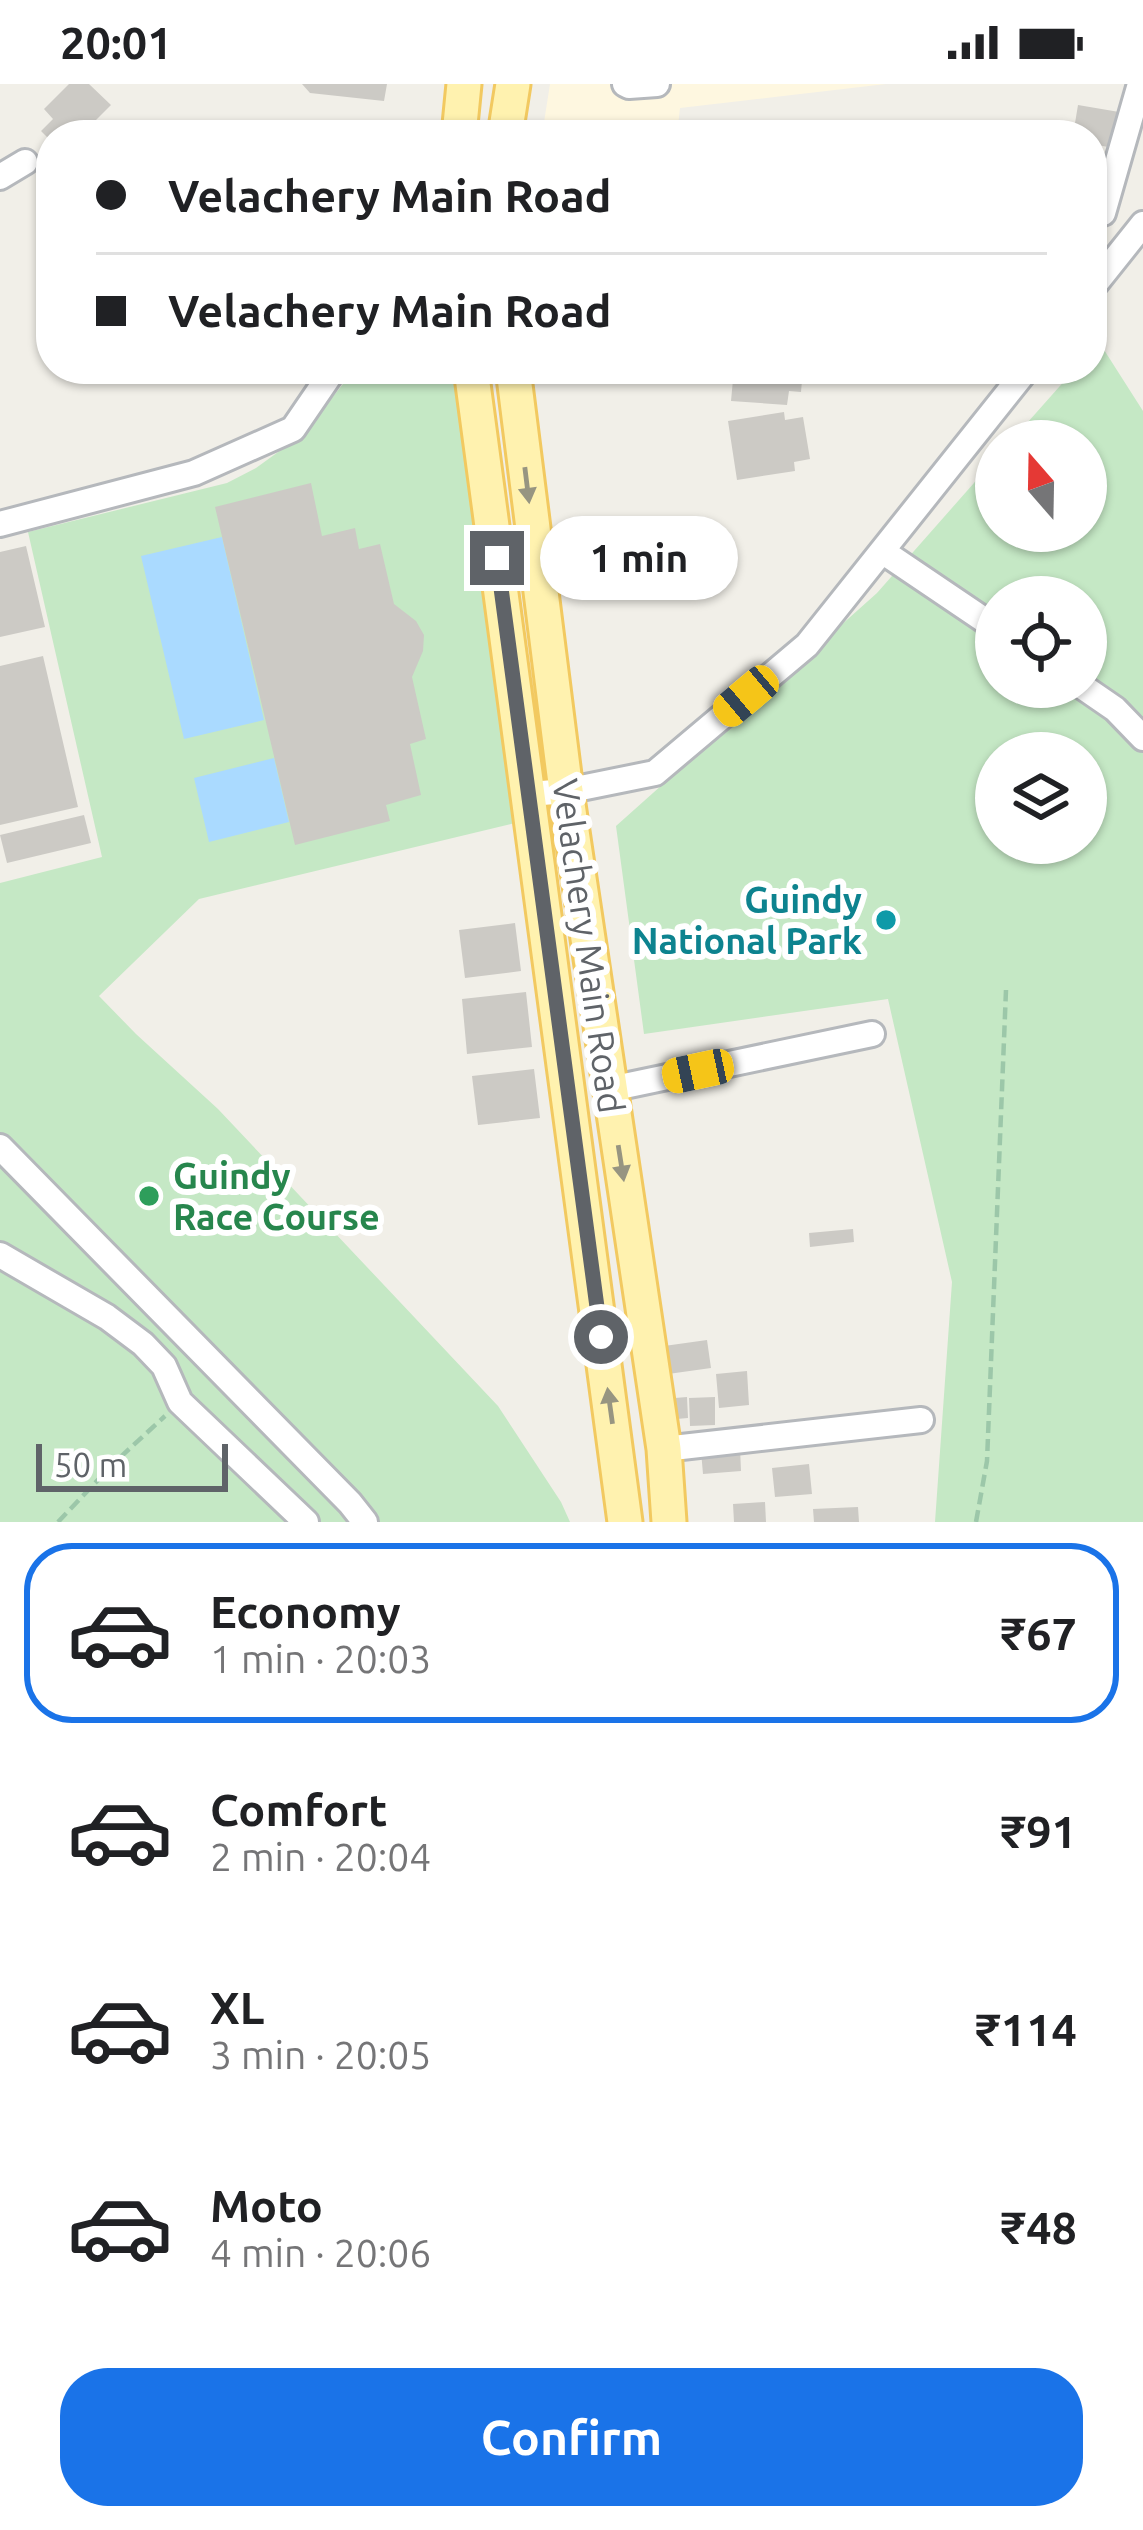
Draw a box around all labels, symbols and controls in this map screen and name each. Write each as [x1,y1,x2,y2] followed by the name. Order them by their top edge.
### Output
[60,17,173,68] text: 20:01
[168,170,612,221] text: Velachery Main Road
[168,285,612,336] text: Velachery Main Road
[975,420,1107,552] north arrow
[975,420,1107,864] map controls
[518,467,537,504] one-way arrow
[539,516,737,600] callout: 1 min
[470,531,524,585] route end
[590,536,688,579] text: 1 min
[975,576,1107,708] button: locate
[707,659,785,733] car
[975,732,1107,864] button: layers
[545,776,633,1116] street label: Velachery Main Road
[632,879,862,961] place label: Guindy National Park
[873,907,899,933] marker: Guindy National Park
[659,1046,737,1096] car
[612,1144,631,1182] one-way arrow
[173,1155,380,1237] place label: Guindy Race Course
[136,1183,162,1209] marker: Guindy Race Course
[574,1310,628,1364] route start
[600,1387,619,1424] one-way arrow
[36,1438,228,1491] scale bar
[54,1446,127,1483] text: 50 m
[66,1579,174,1687] icon: car
[210,1586,401,1637] text: Economy
[1001,1608,1077,1659] text: ₹67
[210,1637,431,1680] text: 1 min · 20:03
[66,1777,174,1885] icon: car
[210,1784,387,1835] text: Comfort
[1001,1806,1077,1857] text: ₹91
[210,1835,431,1878] text: 2 min · 20:04
[66,1975,174,2083] icon: car
[210,1982,264,2033] text: XL
[975,2004,1077,2055] text: ₹114
[210,2033,431,2076] text: 3 min · 20:05
[66,2173,174,2281] icon: car
[210,2180,323,2231] text: Moto
[1001,2202,1077,2253] text: ₹48
[210,2231,431,2274] text: 4 min · 20:06
[60,2368,1083,2506] button: Confirm

